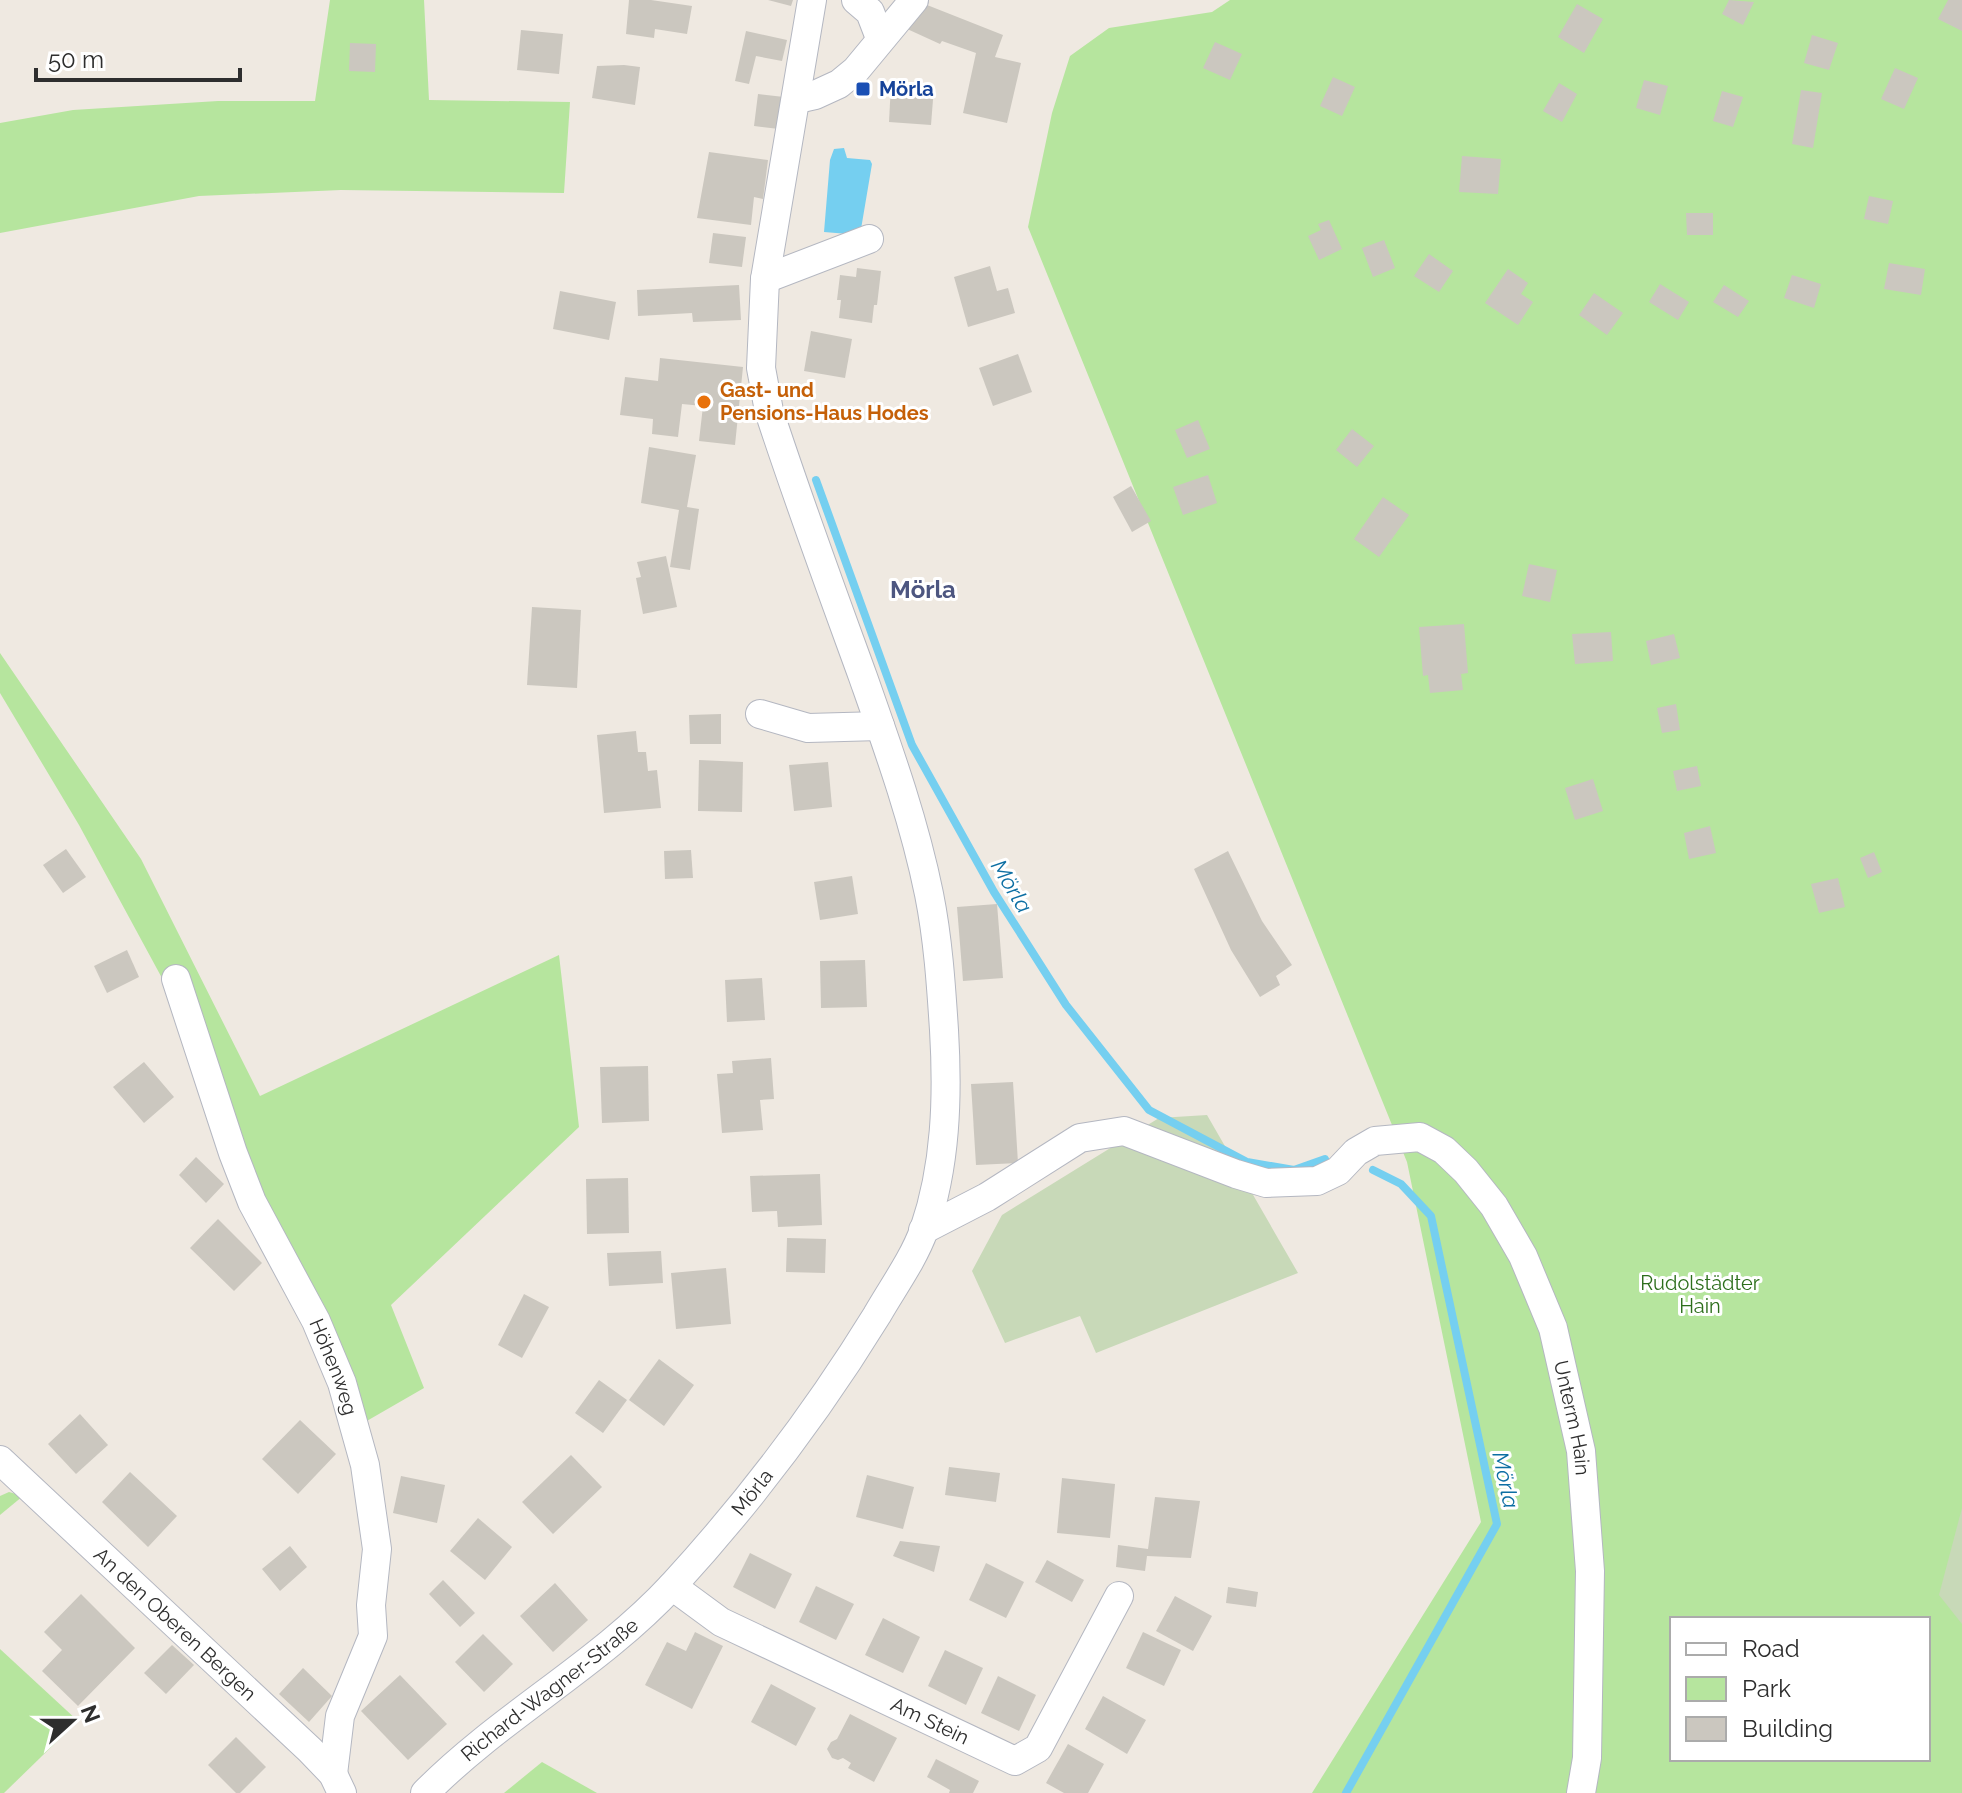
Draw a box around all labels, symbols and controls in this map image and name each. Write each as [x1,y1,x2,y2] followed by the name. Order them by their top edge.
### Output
[36,32,240,82] scale bar
[48,45,104,74] text: 50 m
[879,77,934,101] place label: Mörla
[854,80,872,98] marker: Mörla
[720,378,929,425] place label: Gast- und Pensions-Haus Hodes
[695,393,713,411] marker: Gast- und Pensions-Haus Hodes
[890,575,956,604] district label: Mörla
[986,855,1038,917] water label: Mörla
[1640,1271,1760,1318] park label: Rudolstädter Hain
[304,1315,362,1418] street label: Höhenweg
[1549,1358,1595,1476] street label: Unterm Hain
[1487,1449,1525,1511] water label: Mörla
[726,1464,778,1520] street label: Mörla
[89,1542,261,1706] street label: An den Oberen Bergen
[456,1613,643,1766] street label: Richard-Wagner-Straße
[1670,1617,1930,1761] legend
[1742,1634,1800,1663] text: Road
[1742,1674,1791,1703] text: Park
[32,1681,112,1761] north arrow
[887,1692,973,1749] street label: Am Stein
[76,1701,106,1726] text: N
[1742,1714,1833,1743] text: Building

